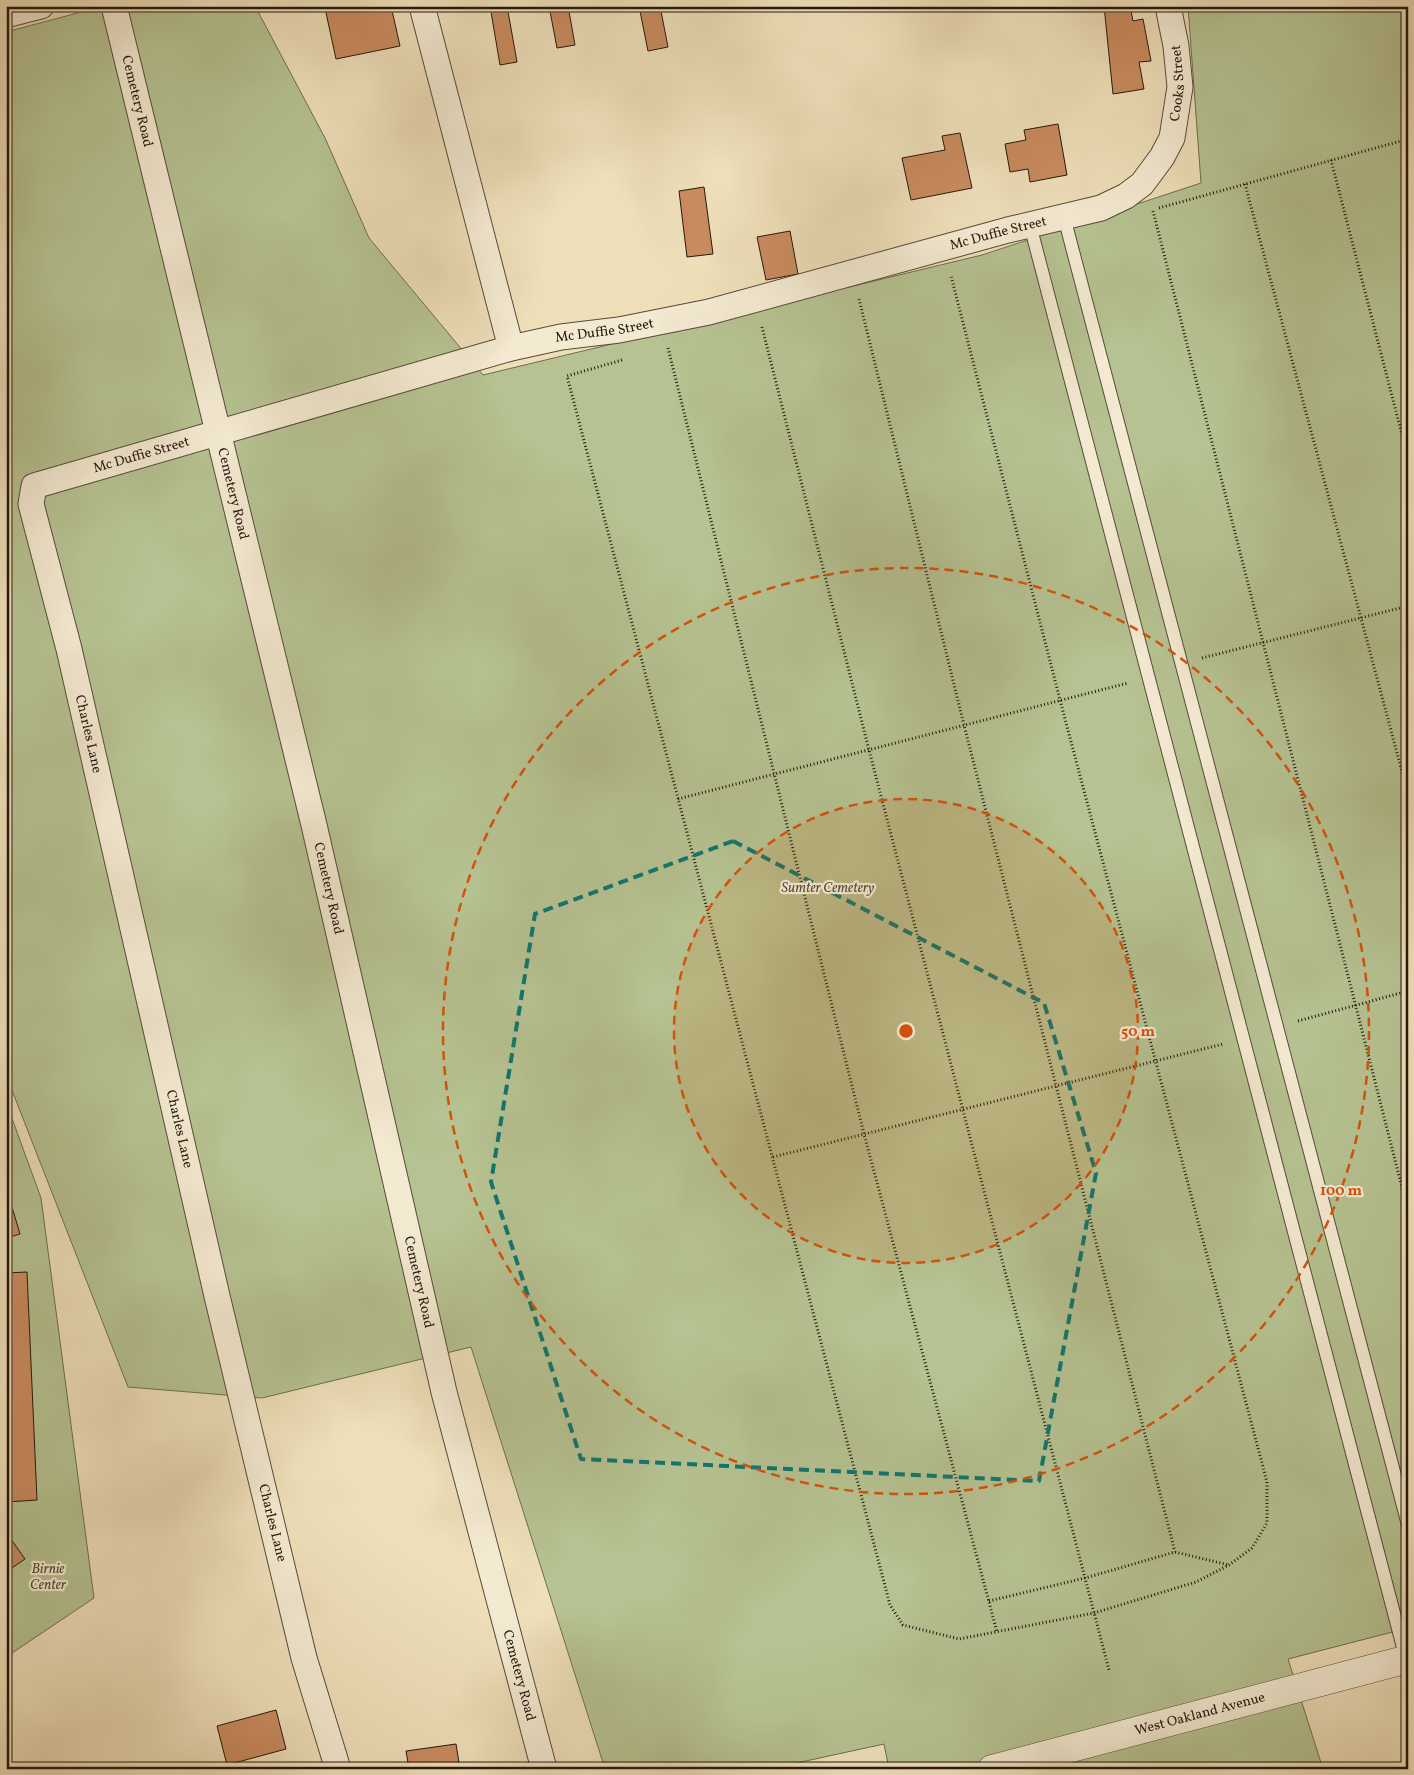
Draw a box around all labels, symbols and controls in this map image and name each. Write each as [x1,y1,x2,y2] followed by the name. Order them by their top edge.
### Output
[1165,44,1190,123] street label: Cooks Street
[117,53,158,149] street label: Cemetery Road
[948,212,1049,255] street label: Mc Duffie Street
[554,314,656,347] street label: Mc Duffie Street
[91,432,192,478] street label: Mc Duffie Street
[213,446,253,542] street label: Cemetery Road
[70,693,106,775] street label: Charles Lane
[309,840,348,936] street label: Cemetery Road
[782,879,875,898] park label: Sumter Cemetery
[897,1022,915,1040] centre of rings
[1121,1022,1155,1043] text: 50 m
[161,1088,197,1170] street label: Charles Lane
[1320,1181,1363,1202] text: 100 m
[399,1234,439,1330] street label: Cemetery Road
[253,1482,291,1564] street label: Charles Lane
[30,1560,67,1595] park label: Birnie Center
[498,1628,540,1723] street label: Cemetery Road
[1133,1688,1268,1740] street label: West Oakland Avenue

